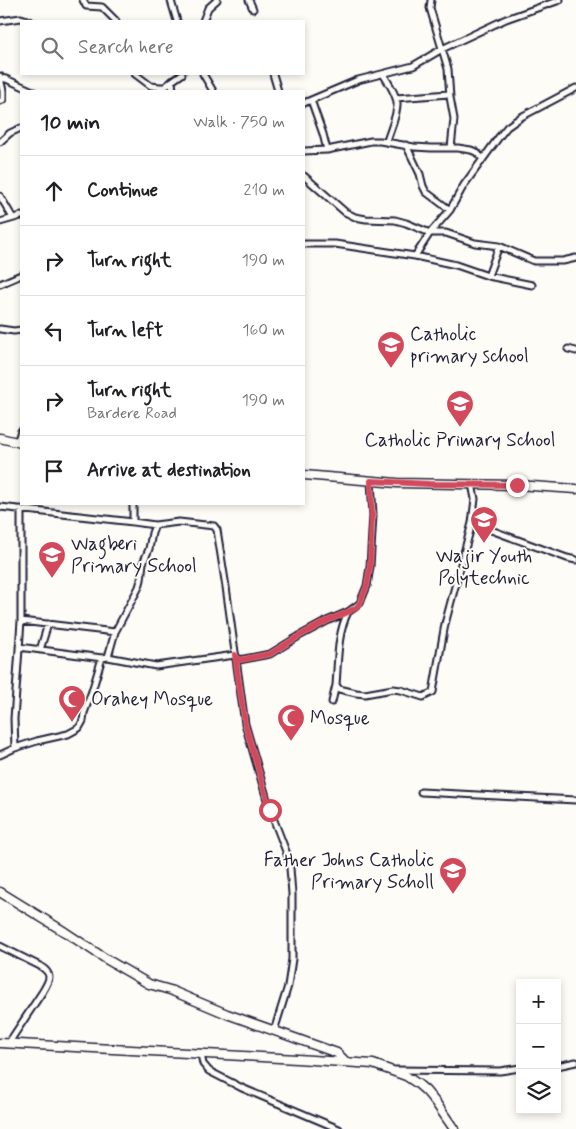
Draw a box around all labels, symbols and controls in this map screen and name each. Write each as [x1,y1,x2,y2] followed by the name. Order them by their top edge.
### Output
[20,20,305,75] search box
[38,34,66,62] icon: search
[78,35,174,60] text: Search here
[40,109,100,137] text: 10 min
[193,112,285,133] text: Walk · 750 m
[40,177,68,205] icon: ahead
[87,178,158,203] text: Continue
[244,180,285,201] text: 210 m
[40,247,68,275] icon: right
[87,248,171,273] text: Turn right
[242,250,285,271] text: 190 m
[40,317,68,345] icon: left
[87,318,163,343] text: Turn left
[242,320,285,341] text: 160 m
[410,322,529,369] place label: Catholic primary school
[376,330,406,369] school or university icon: Catholic primary school
[87,378,171,403] text: Turn right
[40,387,68,415] icon: right
[445,389,475,428] school or university icon: Catholic Primary School
[242,390,285,411] text: 190 m
[87,403,177,424] text: Bardere Road
[365,428,555,453] place label: Catholic Primary School
[40,457,68,485] icon: arrive
[87,458,251,483] text: Arrive at destination
[506,474,529,497] route end
[469,505,499,544] school or university icon: Wajir Youth Polytechnic
[71,532,197,579] place label: Wagberi Primary School
[37,540,67,579] school or university icon: Wagberi Primary School
[436,544,532,591] place label: Wajir Youth Polytechnic
[57,684,87,723] mosque icon: Orahey Mosque
[91,687,213,712] place label: Orahey Mosque
[276,703,306,742] mosque icon: Mosque
[310,706,370,731] place label: Mosque
[259,799,282,822] route start
[264,848,434,895] place label: Father Johns Catholic Primary Scholl
[438,856,468,895] school or university icon: Father Johns Catholic Primary Scholl
[516,979,561,1114] map controls
[516,979,561,1024] button: +
[516,1024,561,1069] button: −
[516,1069,561,1114] button: layers

